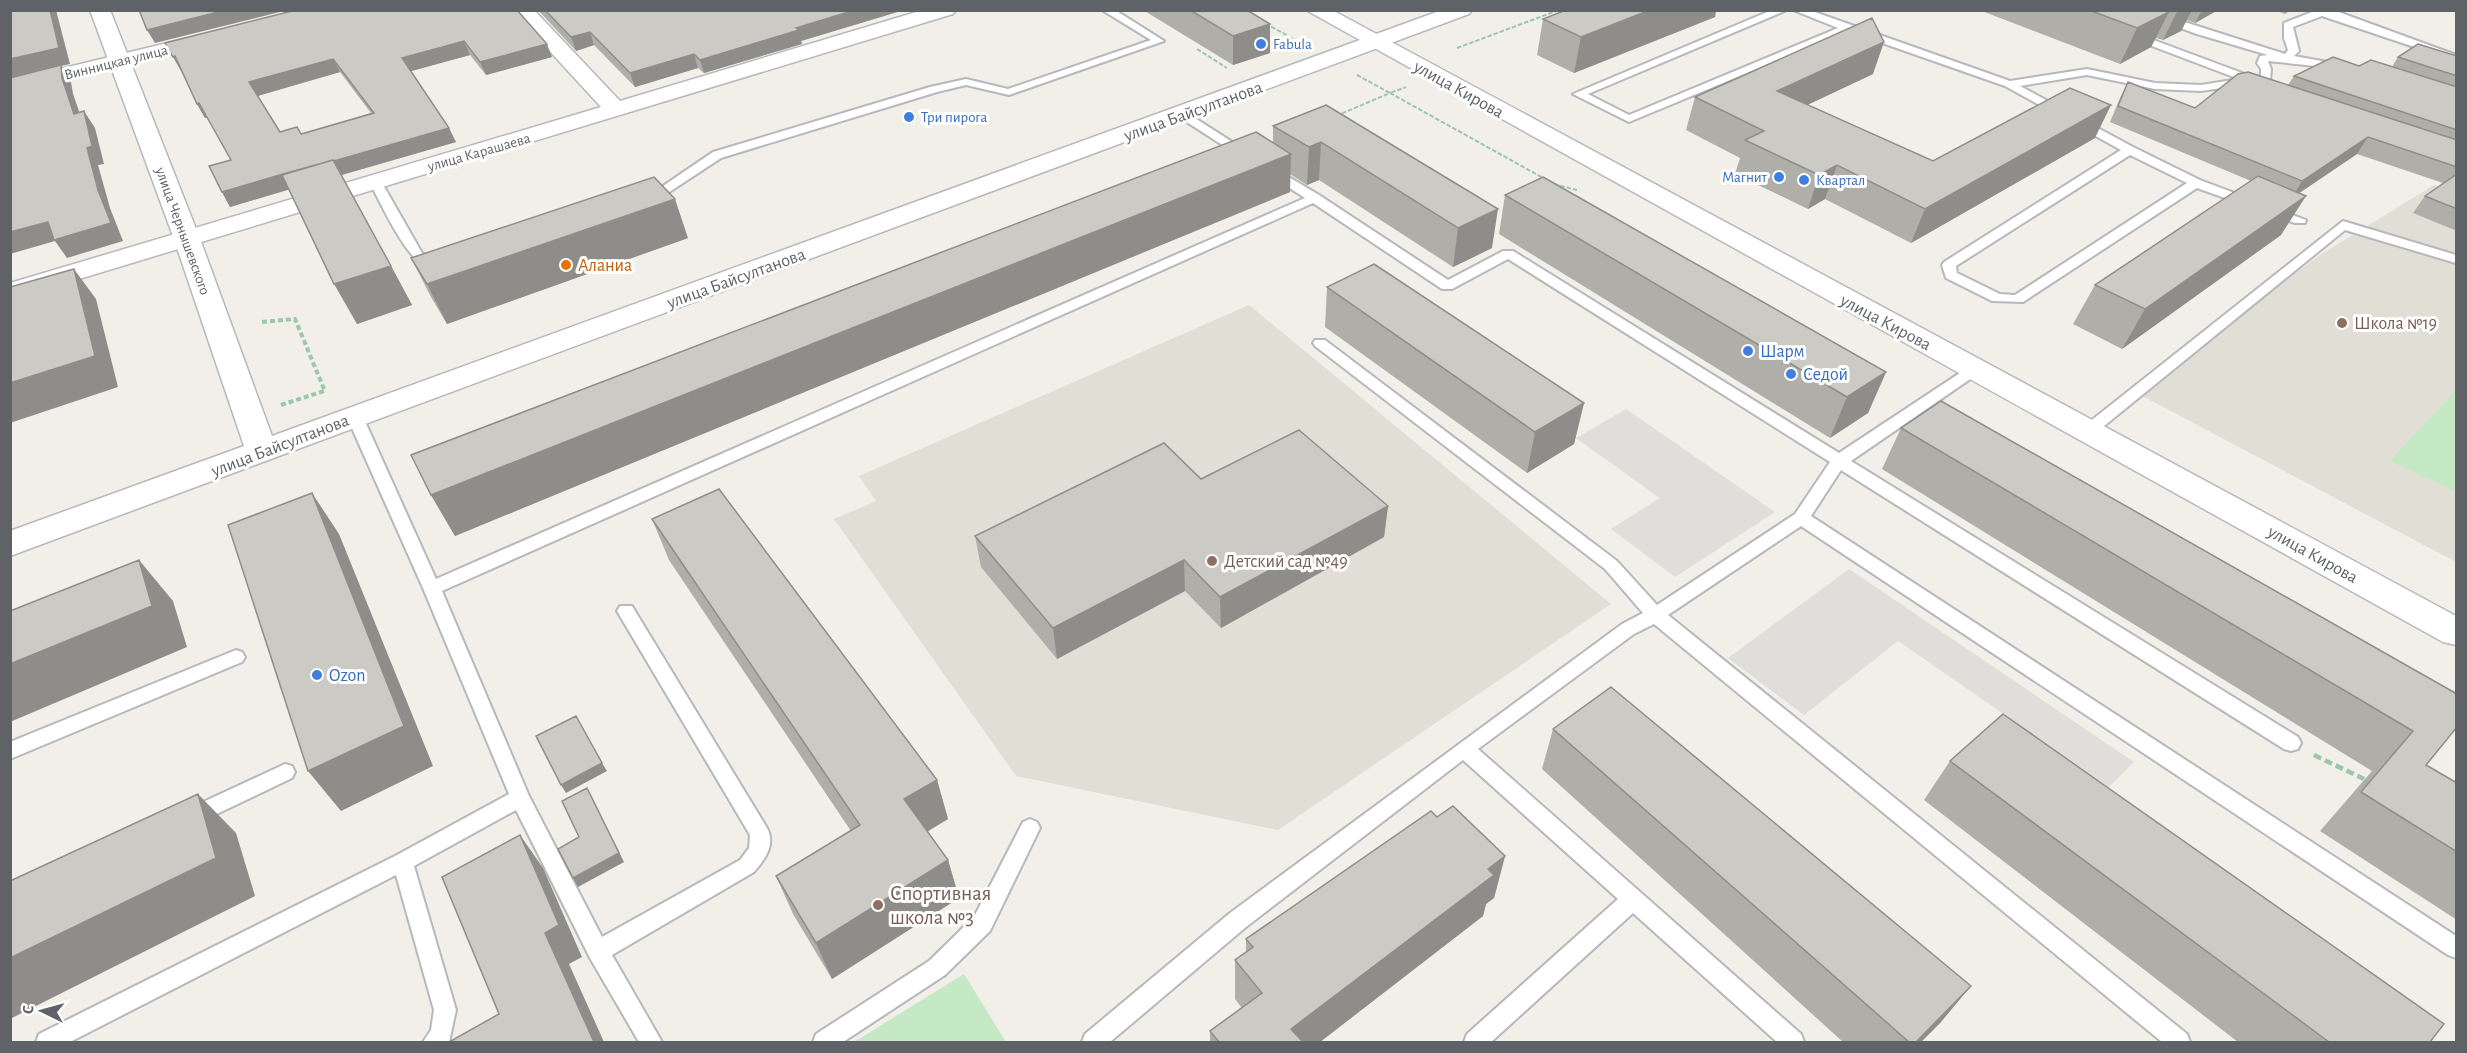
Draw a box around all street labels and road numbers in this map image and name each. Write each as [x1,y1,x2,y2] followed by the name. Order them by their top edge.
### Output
[63,42,170,83] street label: Винницкая улица
[1410,57,1507,122] street label: улица Кирова
[1121,79,1265,146] street label: улица Байсултанова
[425,131,532,175] street label: улица Карашаева
[152,165,213,297] street label: улица Чернышевского
[664,246,808,313] street label: улица Байсултанова
[1836,291,1934,354] street label: улица Кирова
[208,411,352,481] street label: улица Байсултанова
[2264,522,2361,587] street label: улица Кирова

